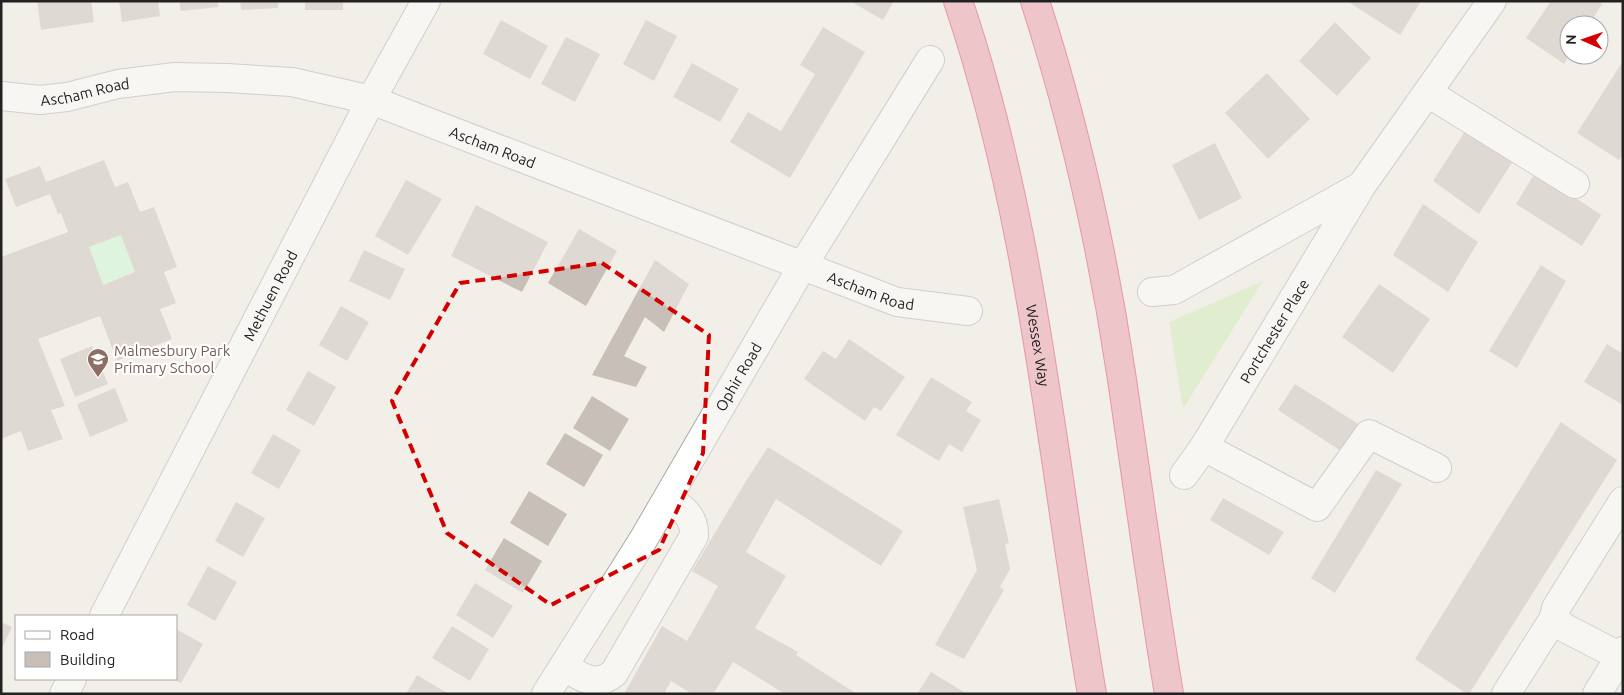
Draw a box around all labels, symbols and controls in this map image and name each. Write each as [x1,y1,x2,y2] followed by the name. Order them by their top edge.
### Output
[1559,15,1609,65] north arrow
[1563,34,1579,45] text: N
[39,74,130,108] street label: Ascham Road
[447,123,538,171] street label: Ascham Road
[240,247,300,343] street label: Methuen Road
[825,268,915,313] street label: Ascham Road
[1236,276,1312,386] street label: Portchester Place
[1023,303,1053,387] street label: Wessex Way
[711,339,765,414] street label: Ophir Road
[114,342,231,376] place label: Malmesbury Park Primary School
[86,347,110,378] school or university icon: Malmesbury Park Primary School
[15,615,178,680] legend
[60,626,95,643] text: Road
[60,651,115,668] text: Building

